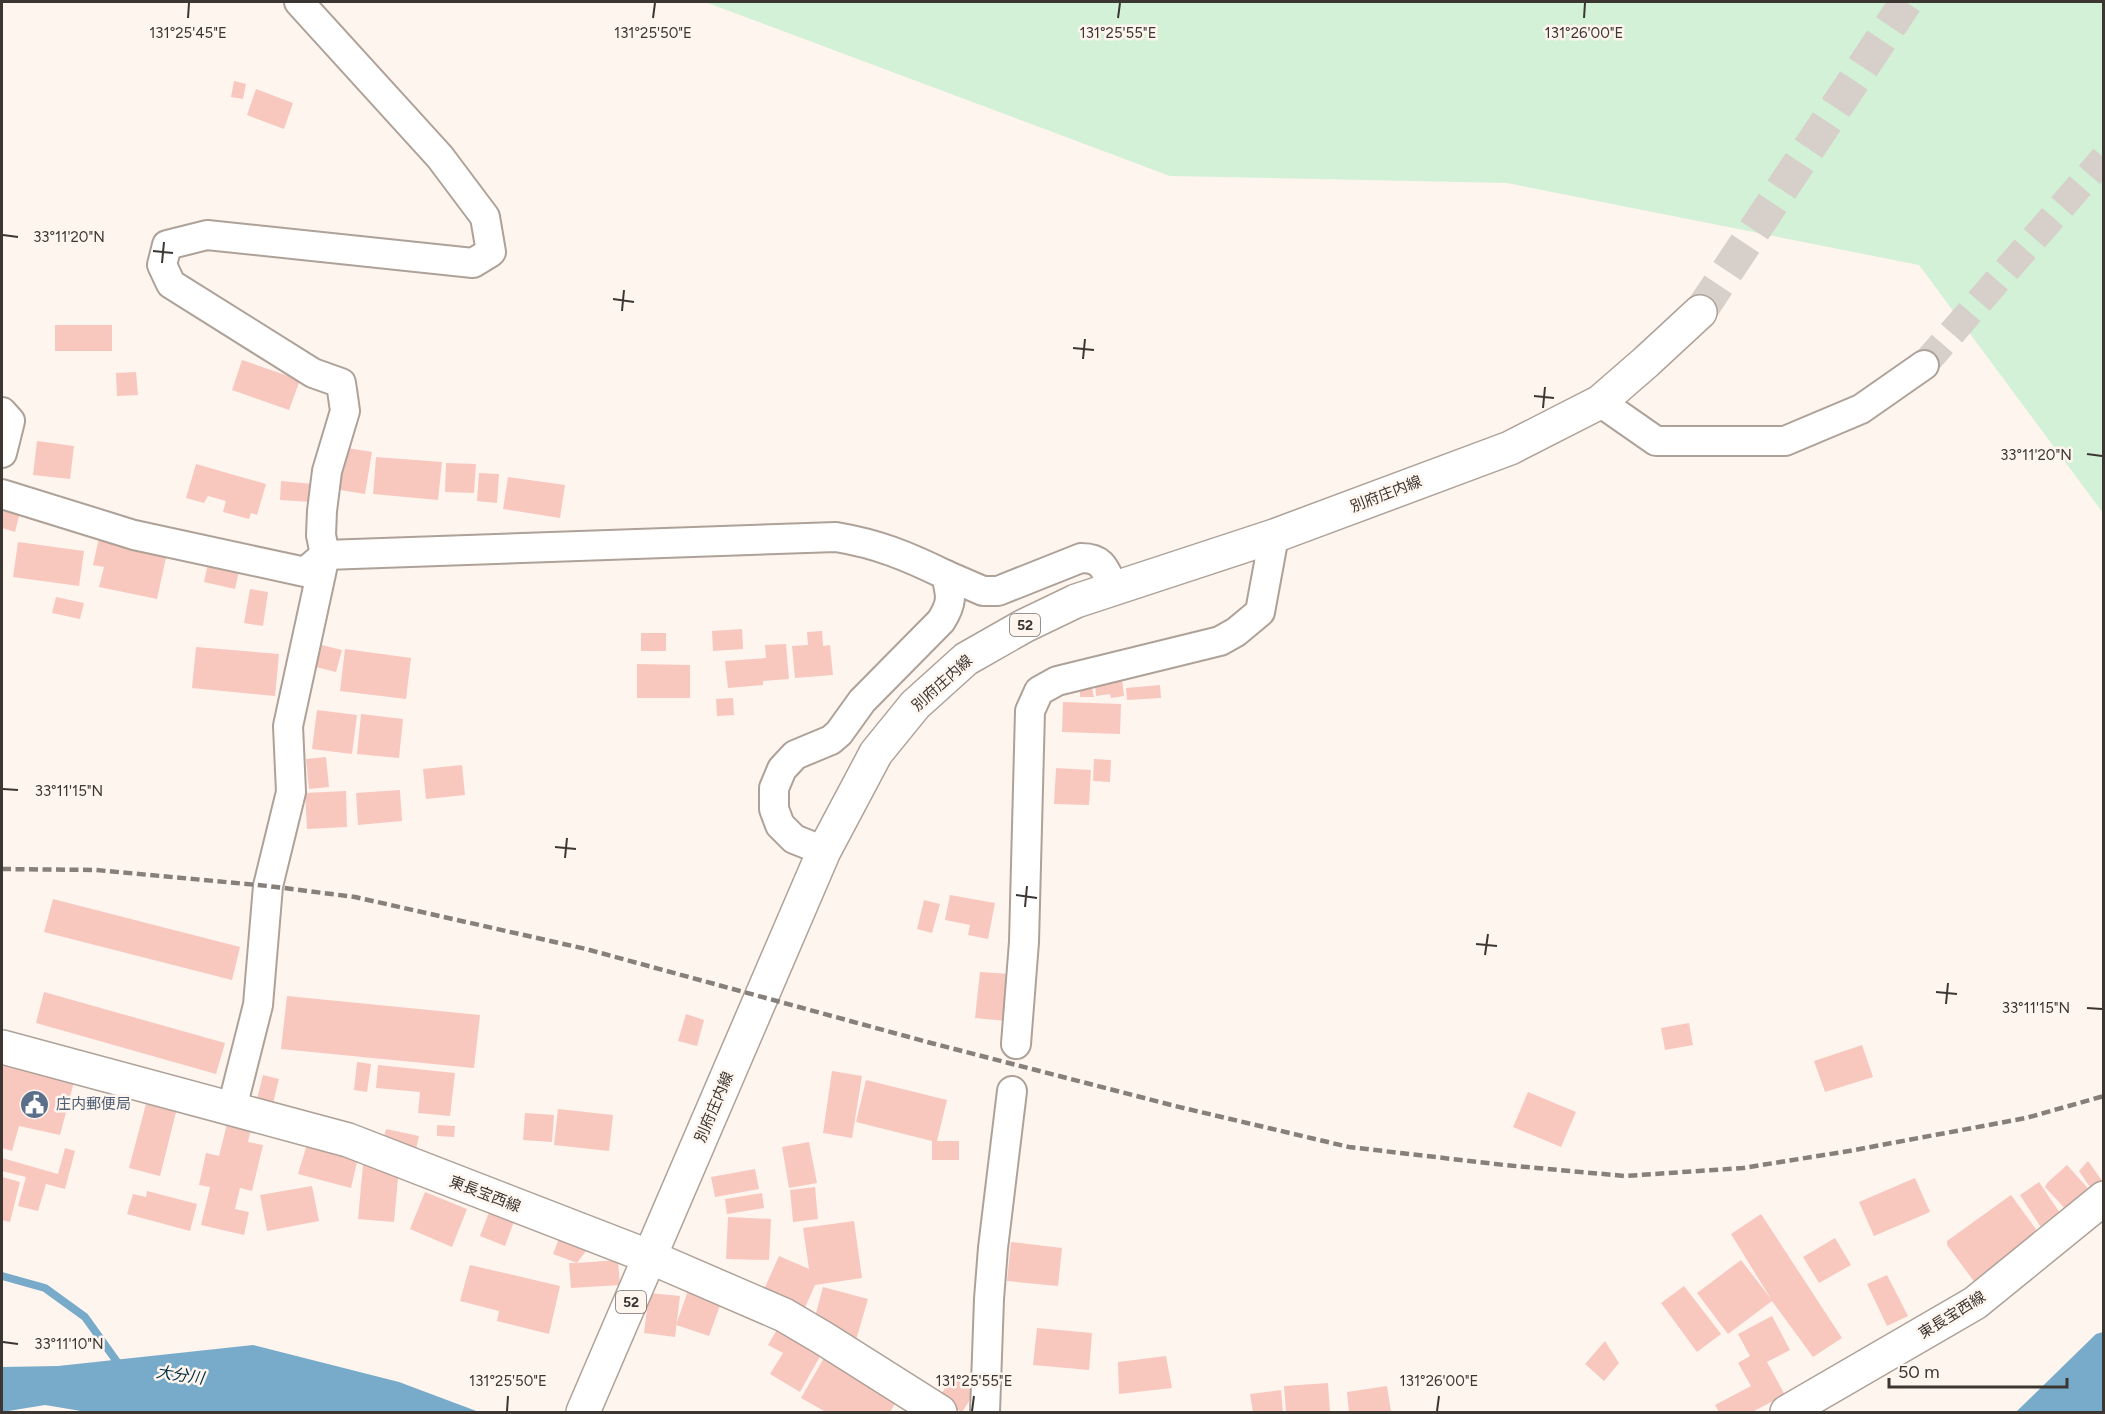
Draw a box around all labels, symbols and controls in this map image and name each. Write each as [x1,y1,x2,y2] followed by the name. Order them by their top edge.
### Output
[149,24,227,42] text: 131°25'45"E
[614,24,692,42] text: 131°25'50"E
[1079,24,1157,42] text: 131°25'55"E
[1545,24,1623,42] text: 131°26'00"E
[33,228,105,246] text: 33°11'20"N
[2000,446,2072,464] text: 33°11'20"N
[1348,472,1424,516] street label: 別府庄内線
[1010,614,1040,636] road number: 52
[908,651,976,715] street label: 別府庄内線
[35,782,103,800] text: 33°11'15"N
[2002,999,2070,1017] text: 33°11'15"N
[691,1069,737,1145] street label: 別府庄内線
[19,1088,51,1120] public building icon: 庄内郵便局
[56,1095,131,1113] place label: 庄内郵便局
[447,1172,523,1216] street label: 東長宝西線
[1915,1287,1989,1343] street label: 東長宝西線
[616,1291,646,1313] road number: 52
[34,1335,104,1353] text: 33°11'10"N
[1889,1351,2068,1389] scale bar
[1898,1361,1940,1383] text: 50 m
[155,1362,207,1388] water label: 大分川
[469,1372,547,1390] text: 131°25'50"E
[935,1372,1013,1390] text: 131°25'55"E
[1400,1372,1478,1390] text: 131°26'00"E

